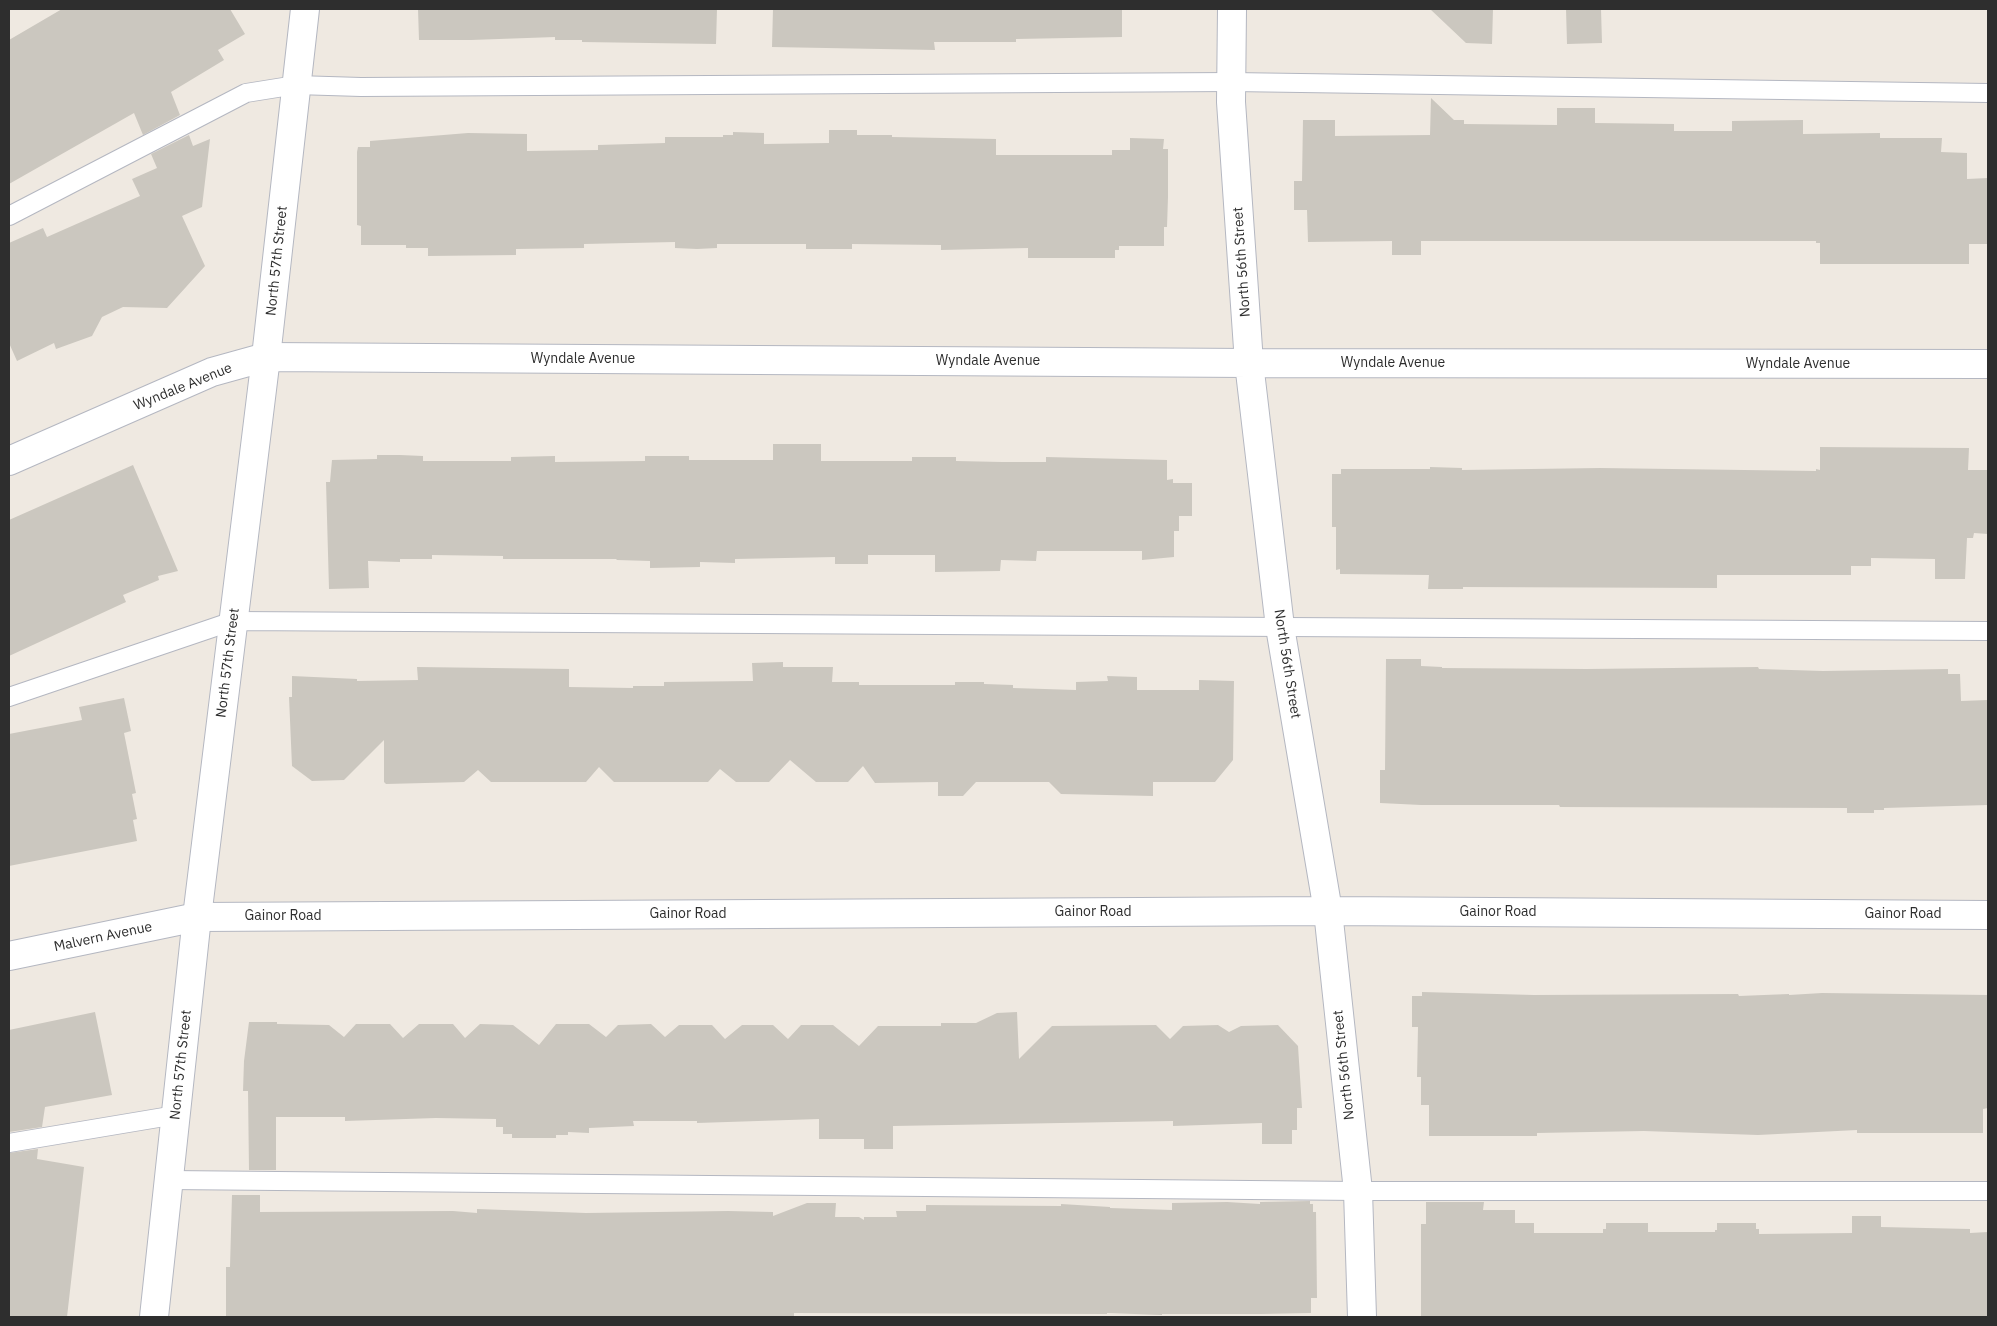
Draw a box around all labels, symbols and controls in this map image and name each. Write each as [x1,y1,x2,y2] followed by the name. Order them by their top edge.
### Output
[263,205,291,317] street label: North 57th Street
[1230,206,1254,318] street label: North 56th Street
[531,351,635,367] street label: Wyndale Avenue
[936,353,1040,369] street label: Wyndale Avenue
[1341,355,1445,371] street label: Wyndale Avenue
[1746,356,1850,372] street label: Wyndale Avenue
[131,360,235,414] street label: Wyndale Avenue
[213,607,243,719] street label: North 57th Street
[1270,608,1304,720] street label: North 56th Street
[1054,904,1132,920] street label: Gainor Road
[1459,904,1537,920] street label: Gainor Road
[649,906,727,922] street label: Gainor Road
[1864,906,1942,922] street label: Gainor Road
[244,908,322,924] street label: Gainor Road
[52,918,154,956] street label: Malvern Avenue
[167,1009,195,1121] street label: North 57th Street
[1330,1009,1358,1121] street label: North 56th Street

